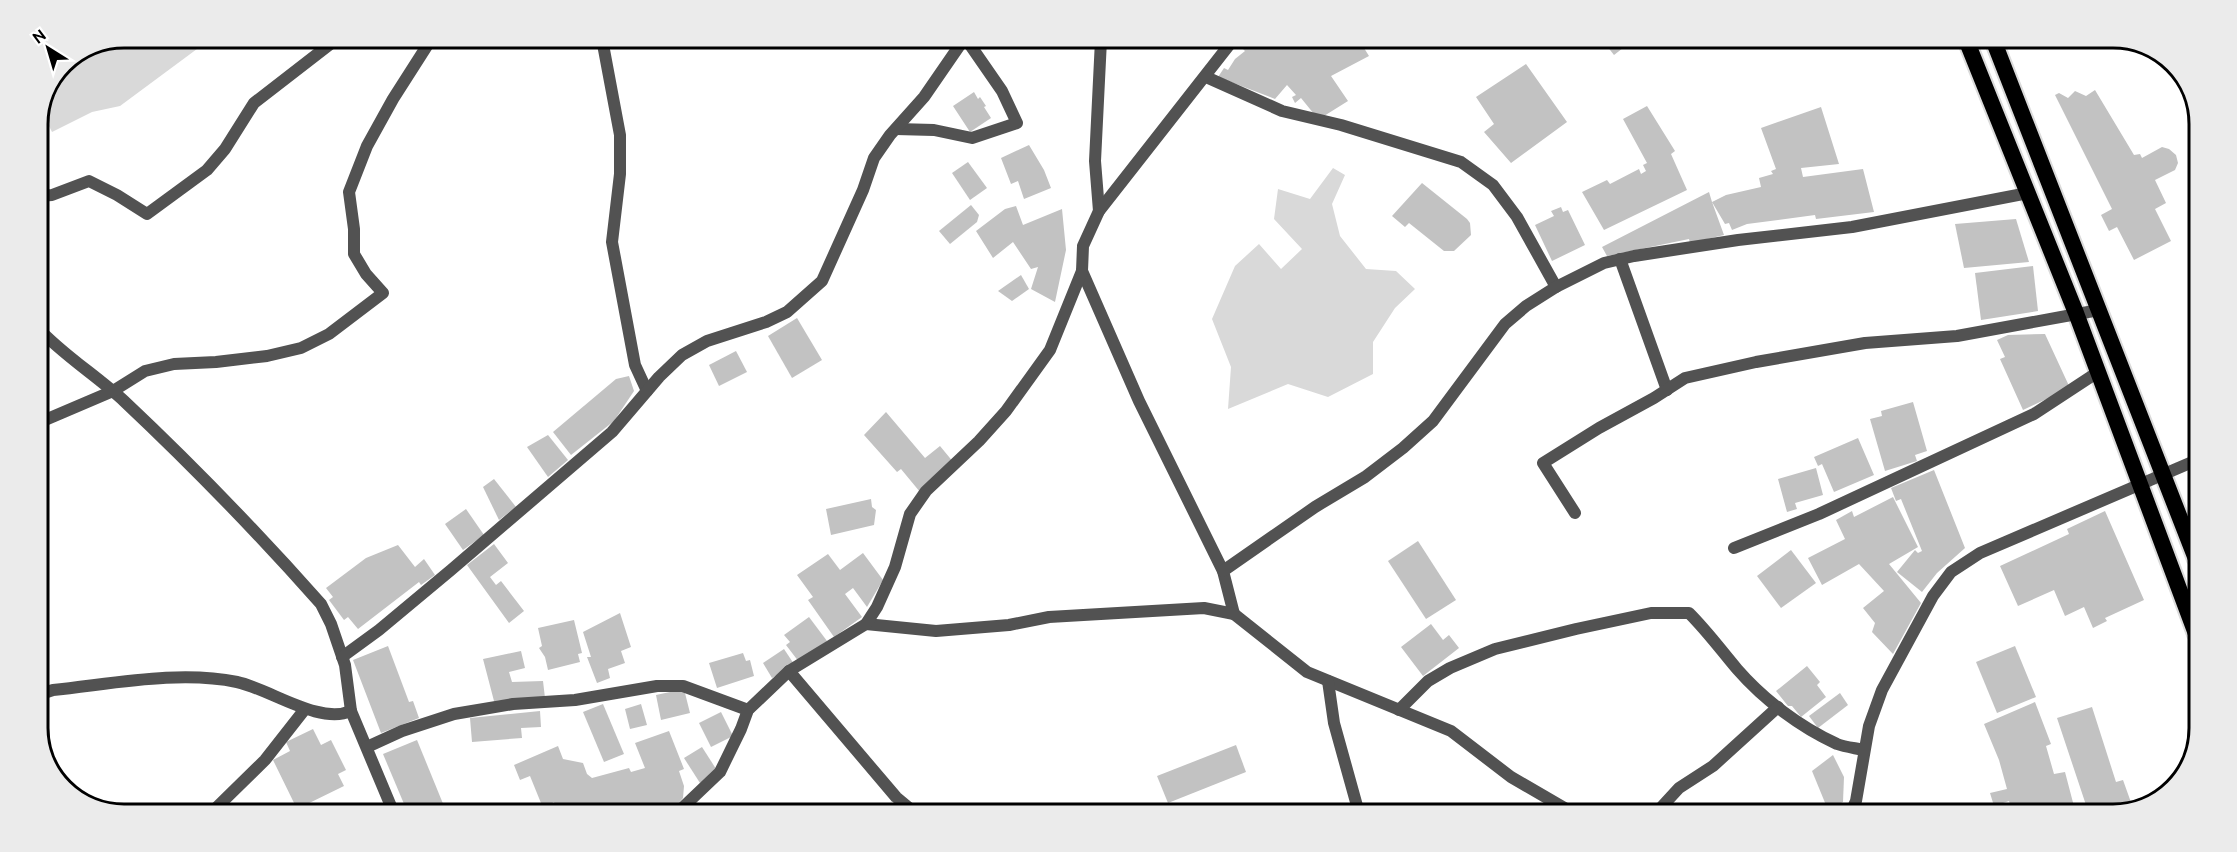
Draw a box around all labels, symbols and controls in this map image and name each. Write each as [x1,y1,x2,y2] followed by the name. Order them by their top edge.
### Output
[18,18,78,78] north arrow
[29,25,49,47] text: N

